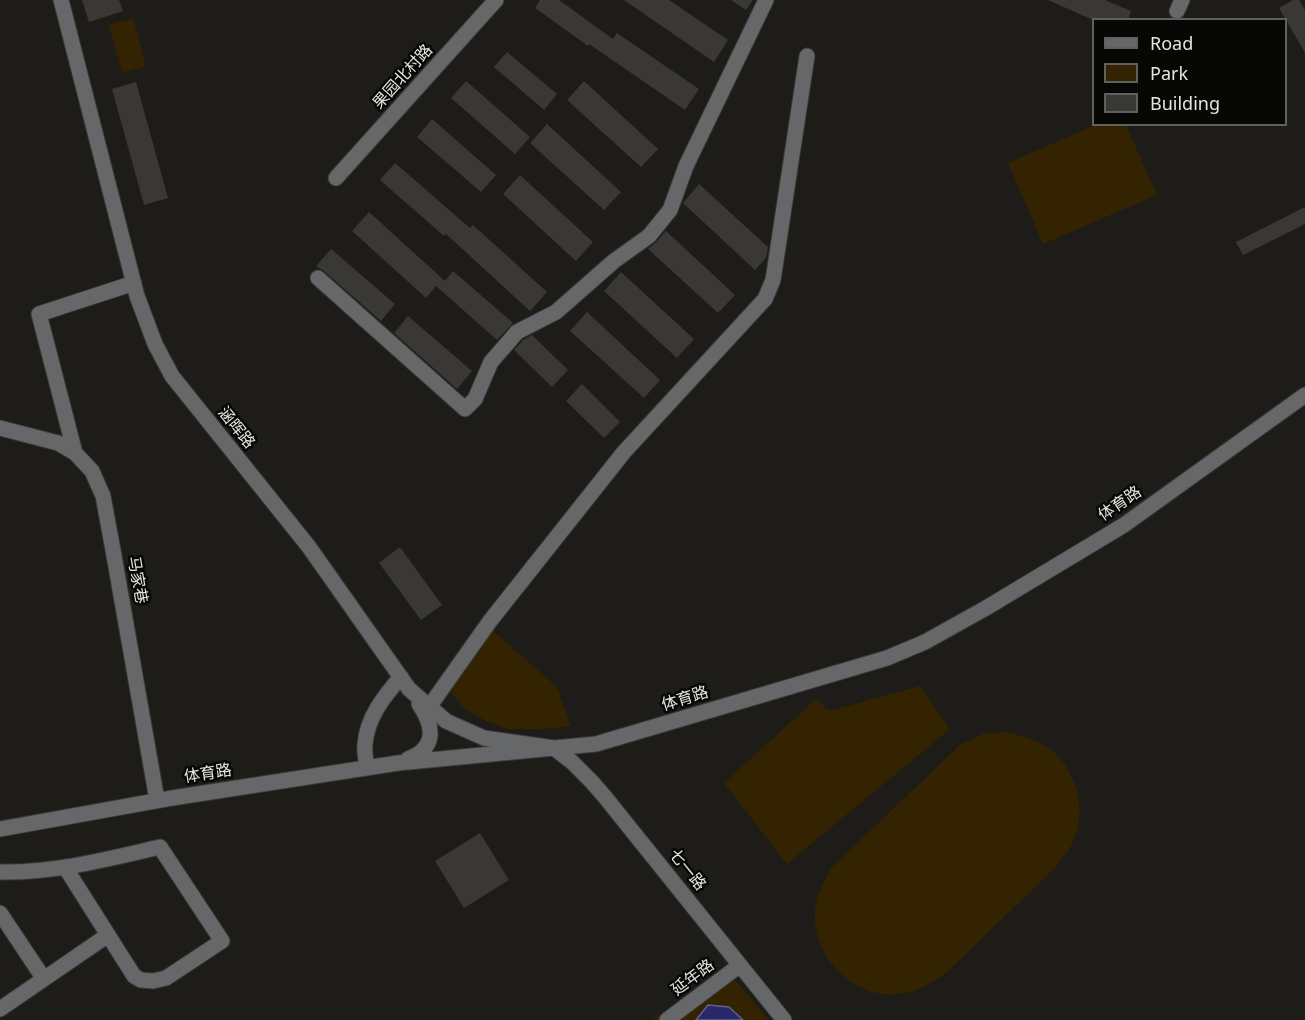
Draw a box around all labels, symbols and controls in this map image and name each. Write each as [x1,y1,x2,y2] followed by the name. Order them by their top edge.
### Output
[1092,18,1287,126] legend
[1150,31,1193,55] text: Road
[369,41,437,113] street label: 果园北村路
[1150,61,1188,85] text: Park
[1150,91,1220,115] text: Building
[213,403,259,453] street label: 涵晖路
[1095,483,1145,525] street label: 体育路
[123,555,151,605] street label: 马家巷
[659,683,711,715] street label: 体育路
[183,761,233,787] street label: 体育路
[664,845,710,895] street label: 七一路
[668,956,718,1000] street label: 延年路

